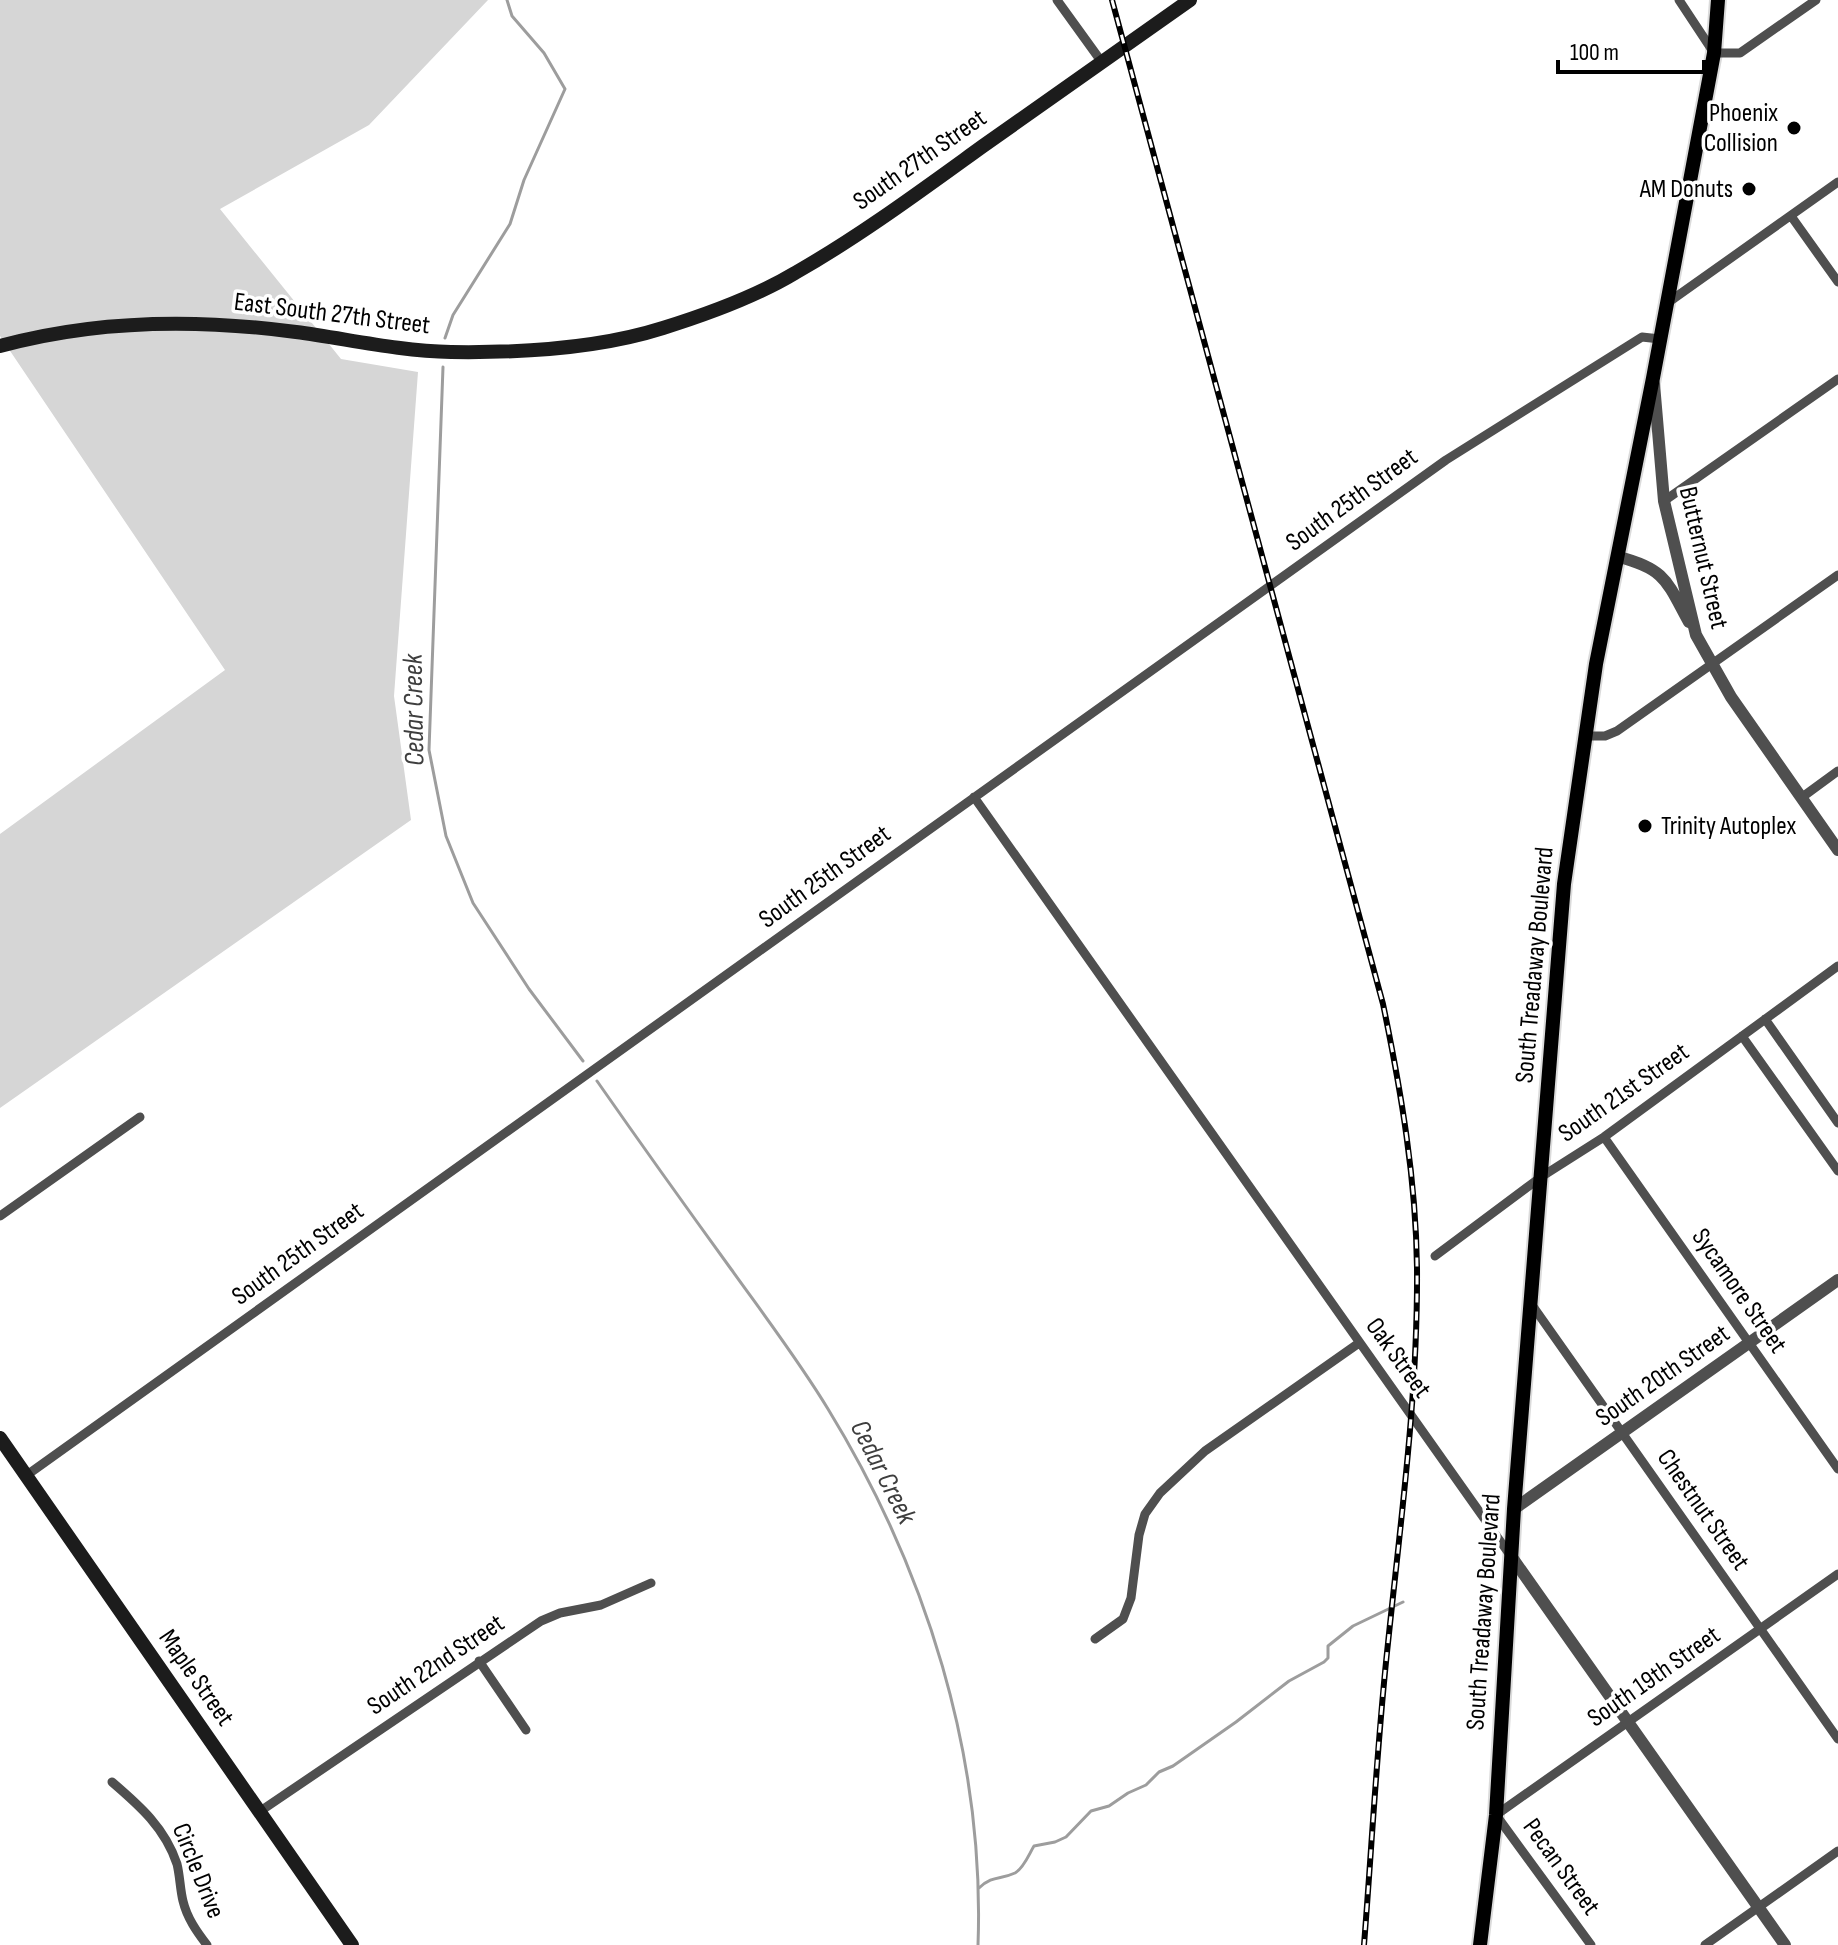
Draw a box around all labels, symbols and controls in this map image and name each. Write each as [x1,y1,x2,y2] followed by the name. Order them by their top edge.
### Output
[1558,24,1704,74] scale bar
[1570,38,1619,67] text: 100 m
[1704,98,1778,159] place label: Phoenix Collision
[847,103,993,217] street label: South 27th Street
[1785,119,1803,137] marker: Phoenix Collision
[1639,174,1733,205] place label: AM Donuts
[1740,180,1758,198] marker: AM Donuts
[232,287,432,341] street label: East South 27th Street
[1280,442,1424,558] street label: South 25th Street
[1672,484,1734,632] street label: Butternut Street
[396,652,431,766] water label: Cedar Creek
[1661,811,1796,842] place label: Trinity Autoplex
[1636,817,1654,835] marker: Trinity Autoplex
[753,819,897,935] street label: South 25th Street
[1509,846,1561,1084] street label: South Treadaway Boulevard
[1553,1037,1695,1149] street label: South 21st Street
[226,1196,370,1312] street label: South 25th Street
[1685,1223,1793,1359] street label: Sycamore Street
[1359,1312,1437,1404] street label: Oak Street
[1590,1318,1736,1434] street label: South 20th Street
[843,1415,924,1531] water label: Cedar Creek
[1650,1444,1756,1576] street label: Chestnut Street
[1460,1493,1508,1731] street label: South Treadaway Boulevard
[362,1608,510,1722] street label: South 22nd Street
[1582,1620,1726,1734] street label: South 19th Street
[152,1624,240,1732] street label: Maple Street
[1516,1813,1606,1921] street label: Pecan Street
[165,1819,231,1923] street label: Circle Drive

